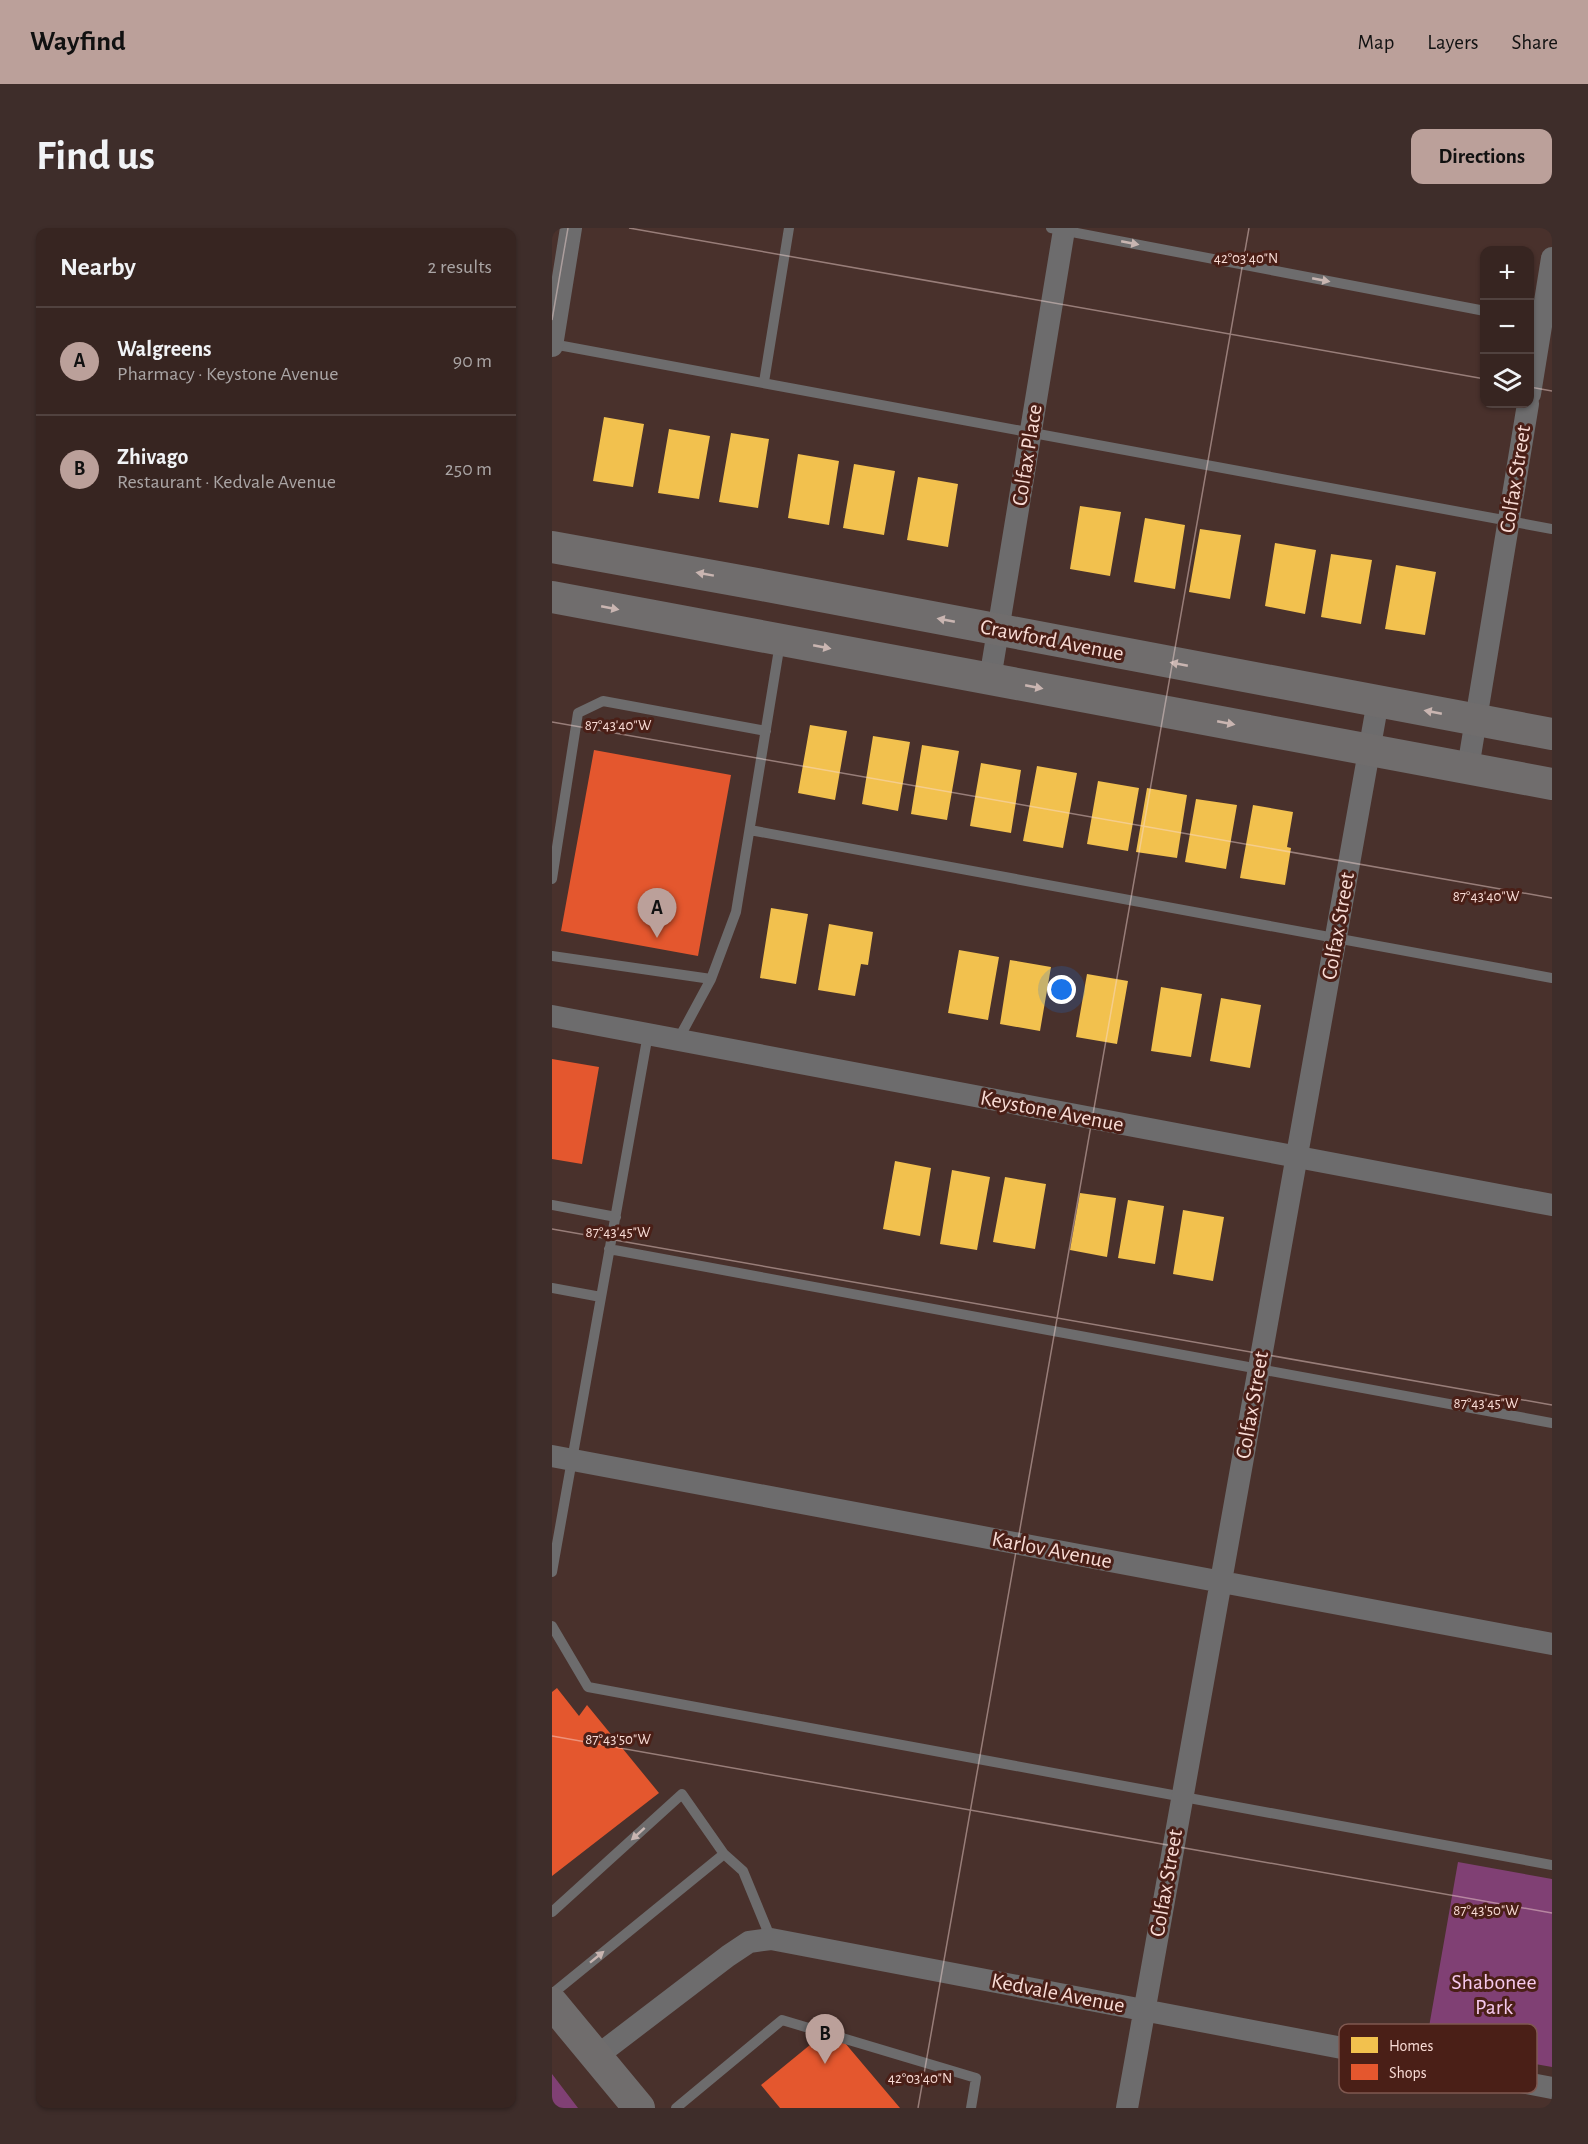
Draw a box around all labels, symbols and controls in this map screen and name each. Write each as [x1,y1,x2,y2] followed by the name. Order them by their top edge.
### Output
[30,28,126,56] text: Wayfind
[1358,32,1394,53] text: Map
[1427,32,1478,53] text: Layers
[1511,32,1558,53] text: Share
[1411,129,1552,184] button: Directions
[36,135,155,177] text: Find us
[1120,239,1139,248] one-way arrow
[1480,246,1534,408] map controls
[1480,246,1534,300] button: +
[1214,251,1278,266] text: 42°03'40"N
[60,254,136,280] text: Nearby
[428,257,492,277] text: 2 results
[1312,276,1331,285] one-way arrow
[1480,300,1534,354] button: −
[117,338,212,360] text: Walgreens
[74,351,86,371] text: A
[453,351,492,371] text: 90 m
[1480,354,1534,408] button: layers
[117,364,338,384] text: Pharmacy · Keystone Avenue
[1008,403,1046,507] street label: Colfax Place
[1496,424,1534,534] street label: Colfax Street
[117,446,188,468] text: Zhivago
[74,459,85,479] text: B
[445,459,492,479] text: 250 m
[117,472,336,492] text: Restaurant · Kedvale Avenue
[695,570,714,579] one-way arrow
[600,604,619,613] one-way arrow
[937,615,956,624] one-way arrow
[978,615,1126,665] street label: Crawford Avenue
[813,643,832,652] one-way arrow
[1169,659,1188,668] one-way arrow
[1025,683,1044,692] one-way arrow
[1423,707,1442,716] one-way arrow
[585,718,652,733] text: 87°43'40"W
[1217,719,1236,728] one-way arrow
[1318,870,1358,982] street label: Colfax Street
[638,888,676,938] pin: A
[1453,889,1520,904] text: 87°43'40"W
[1047,975,1076,1004] your location
[978,1086,1126,1136] street label: Keystone Avenue
[586,1225,651,1240] text: 87°43'45"W
[1232,1349,1272,1461] street label: Colfax Street
[1454,1396,1519,1411] text: 87°43'45"W
[990,1528,1114,1572] street label: Karlov Avenue
[585,1732,651,1747] text: 87°43'50"W
[631,1827,646,1841] one-way arrow
[1146,1827,1186,1939] street label: Colfax Street
[1453,1903,1519,1918] text: 87°43'50"W
[590,1951,605,1963] one-way arrow
[989,1969,1127,2017] street label: Kedvale Avenue
[1451,1971,1537,2018] park label: Shabonee Park
[806,2014,844,2064] pin: B
[1339,2024,1537,2093] legend
[1389,2038,1433,2054] text: Homes
[1389,2065,1427,2081] text: Shops
[888,2071,952,2086] text: 42°03'40"N

